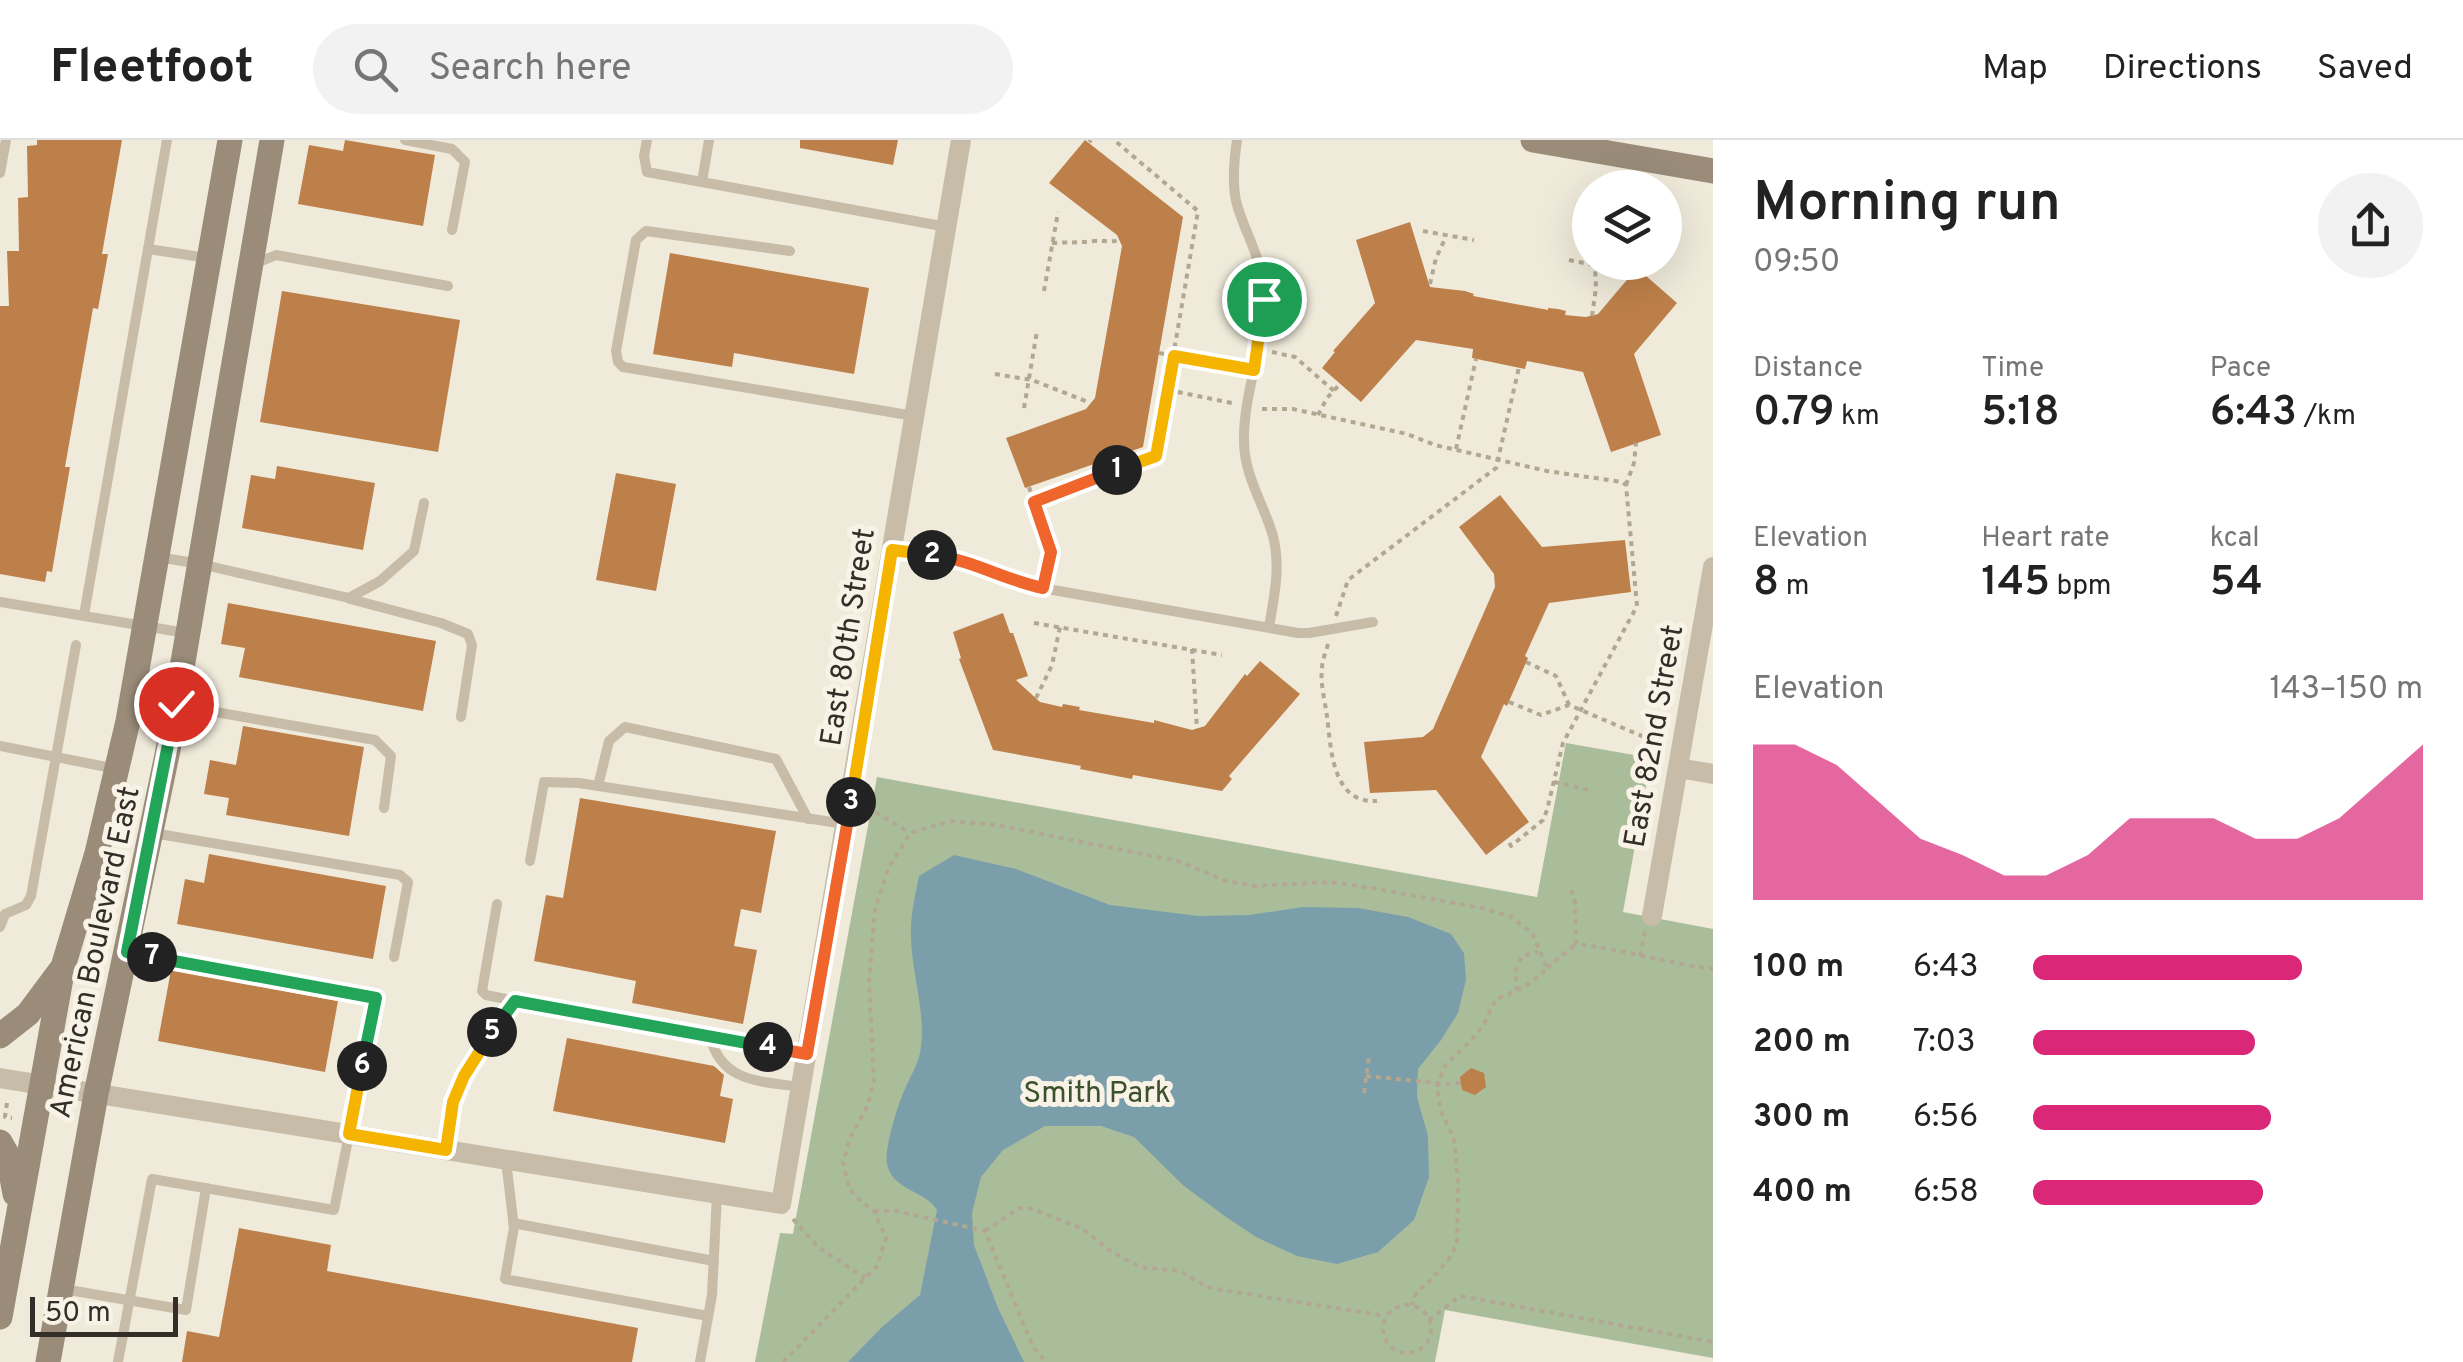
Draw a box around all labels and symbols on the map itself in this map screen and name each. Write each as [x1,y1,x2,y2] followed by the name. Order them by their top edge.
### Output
[1222,257,1307,342] pin
[1092,445,1142,495] pin: 1
[814,526,885,749] street label: East 80th Street
[907,530,957,580] pin: 2
[1618,622,1693,851] street label: East 82nd Street
[134,662,219,747] pin
[826,777,876,827] pin: 3
[43,783,150,1122] street label: American Boulevard East
[127,932,177,982] pin: 7
[467,1007,517,1057] pin: 5
[743,1022,793,1072] pin: 4
[337,1041,387,1091] pin: 6
[1023,1076,1171,1113] park label: Smith Park
[30,1292,178,1336] scale bar

